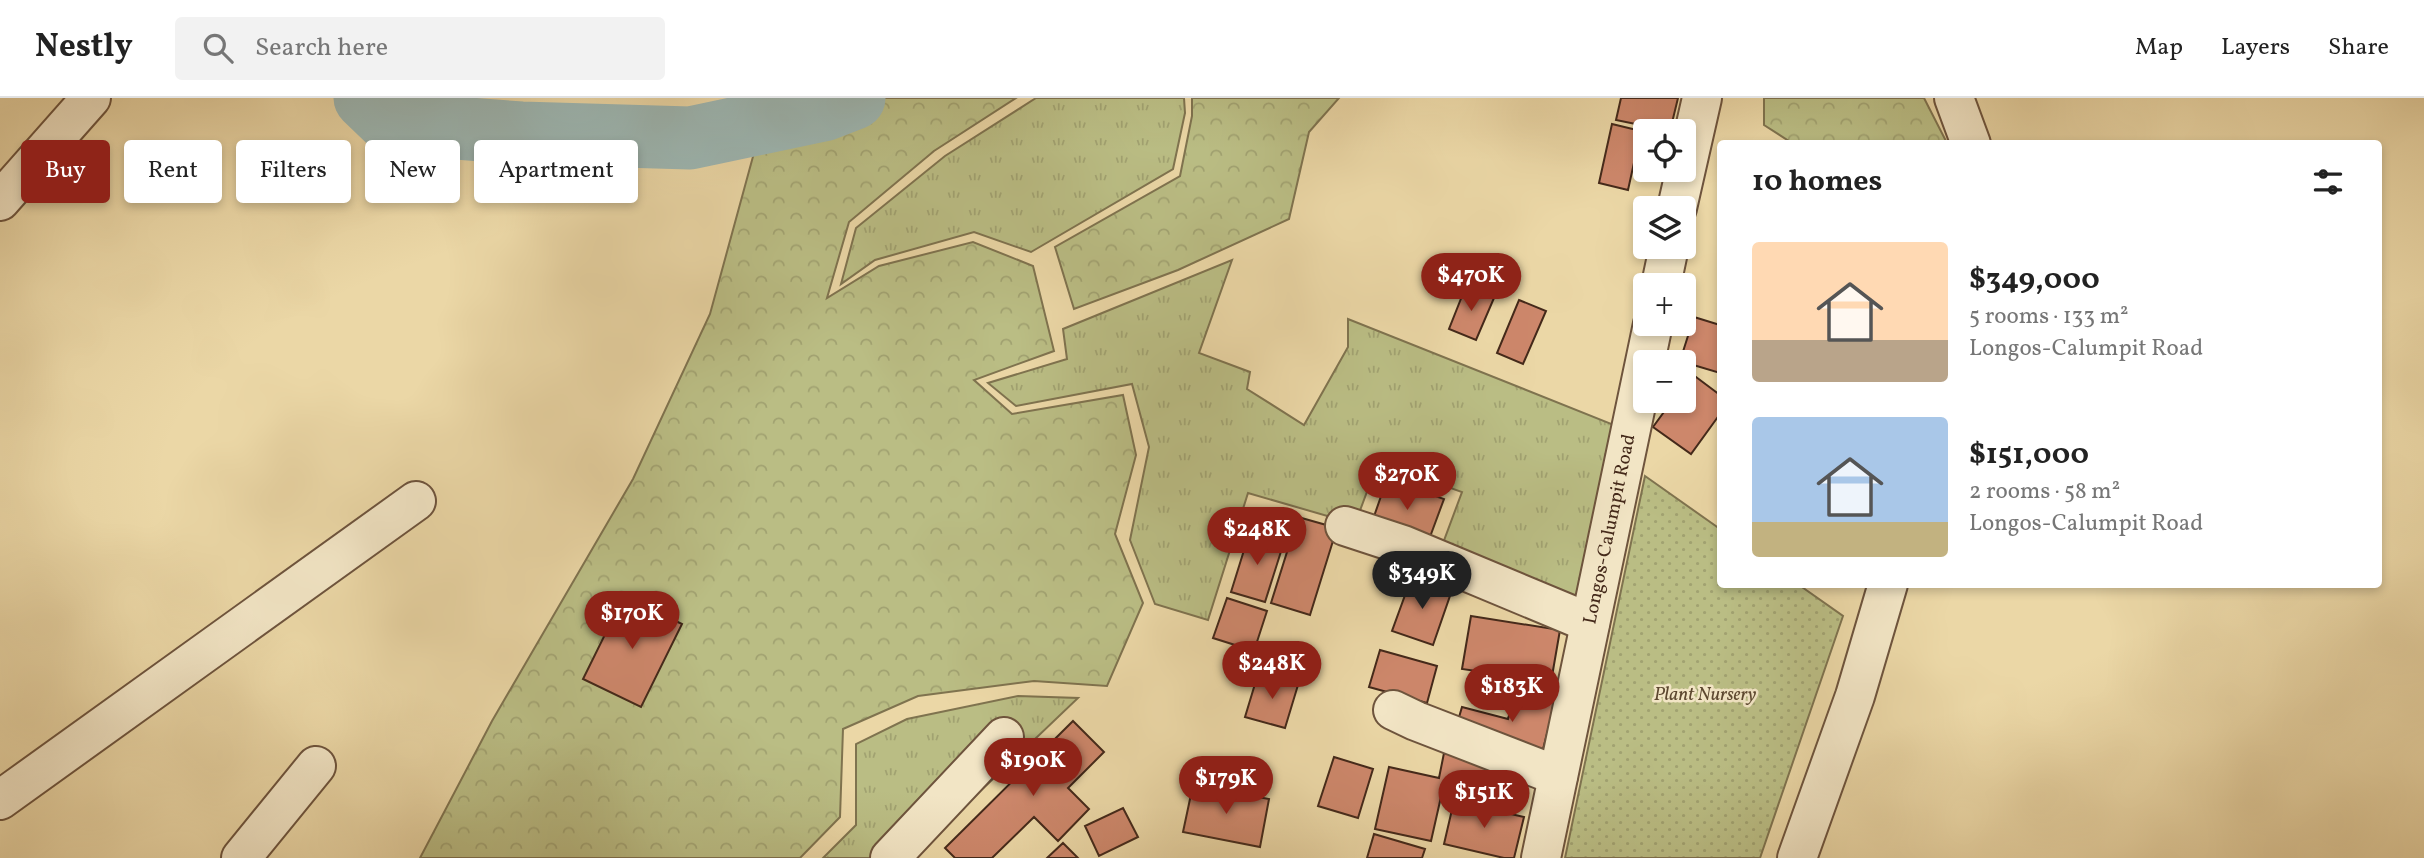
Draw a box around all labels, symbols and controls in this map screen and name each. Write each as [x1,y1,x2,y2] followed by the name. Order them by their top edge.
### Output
[175,17,665,80] search box
[35,25,133,71] text: Nestly
[199,29,237,67] icon: search
[255,30,388,66] text: Search here
[2135,31,2183,65] text: Map
[2221,31,2290,65] text: Layers
[2328,31,2389,65] text: Share
[1633,119,1696,413] map controls
[1633,119,1696,182] button: locate
[21,140,110,203] chip: Buy
[124,140,222,203] chip: Rent
[236,140,351,203] chip: Filters
[365,140,460,203] chip: New
[474,140,638,203] chip: Apartment
[1752,161,1882,203] text: 10 homes
[2309,163,2347,201] icon: filters
[1633,196,1696,259] button: layers
[1422,254,1520,313] pin: $470K
[1969,259,2100,301] text: $349,000
[1437,260,1505,292] text: $470K
[1808,270,1892,354] icon: home
[1633,273,1696,336] button: +
[1969,301,2129,333] text: 5 rooms · 133 m²
[1969,333,2203,365] text: Longos-Calumpit Road
[1633,350,1696,413] button: −
[1577,432,1643,627] street label: Longos-Calumpit Road
[1969,434,2089,476] text: $151,000
[1808,445,1892,529] icon: home
[1358,452,1456,512] pin: $270K
[1374,459,1440,491] text: $270K
[1969,476,2120,508] text: 2 rooms · 58 m²
[1208,508,1306,567] pin: $248K
[1969,508,2203,540] text: Longos-Calumpit Road
[1223,514,1291,546] text: $248K
[1373,552,1471,611] pin: $349K
[1388,558,1456,590] text: $349K
[583,592,681,651] pin: $170K
[600,598,664,630] text: $170K
[1223,642,1321,701] pin: $248K
[1238,648,1306,680] text: $248K
[1463,664,1561,724] pin: $183K
[1481,671,1544,703] text: $183K
[1654,682,1757,708] park label: Plant Nursery
[984,738,1082,798] pin: $190K
[1000,745,1066,777] text: $190K
[1177,756,1275,816] pin: $179K
[1195,763,1257,795] text: $179K
[1435,770,1533,830] pin: $151K
[1454,777,1514,809] text: $151K

